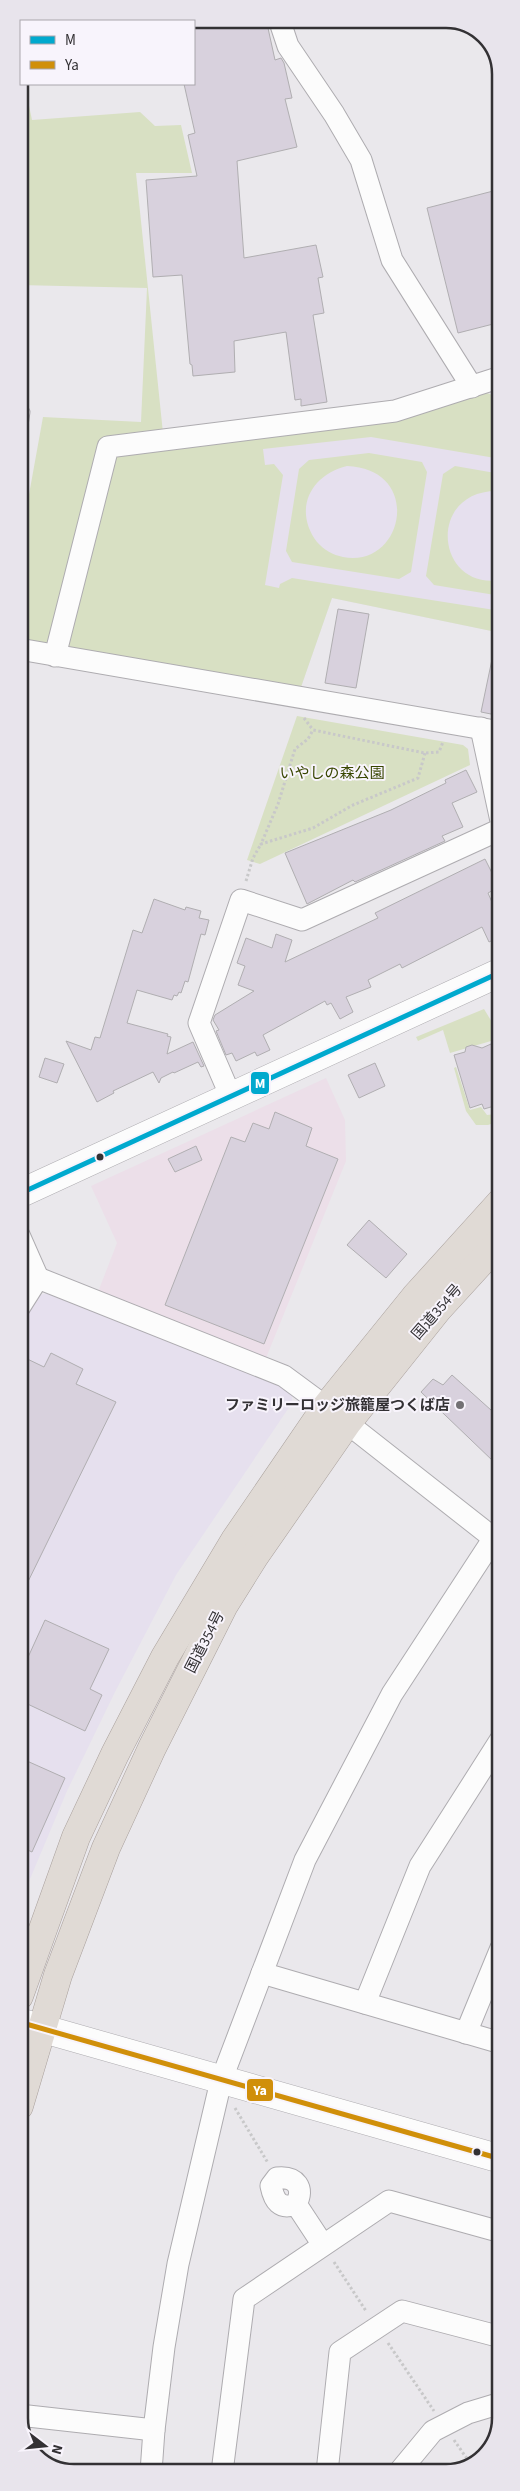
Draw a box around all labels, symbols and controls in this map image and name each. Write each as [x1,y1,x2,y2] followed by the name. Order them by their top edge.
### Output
[20,20,195,85] legend
[65,30,76,51] text: M
[64,55,79,76] text: Ya
[279,763,385,784] park label: いやしの森公園
[250,1071,270,1095] line badge: M
[255,1074,265,1094] text: M
[95,1152,105,1162] unlabelled marker
[407,1280,467,1344] street label: 国道354号
[225,1395,450,1416] place label: ファミリーロッジ旅籠屋つくば店
[454,1399,466,1411] marker: ファミリーロッジ旅籠屋つくば店
[180,1607,230,1677] street label: 国道354号
[246,2078,274,2102] line badge: Ya
[252,2081,267,2101] text: Ya
[472,2147,482,2157] unlabelled marker
[20,2421,70,2471] north arrow
[46,2442,67,2457] text: N

